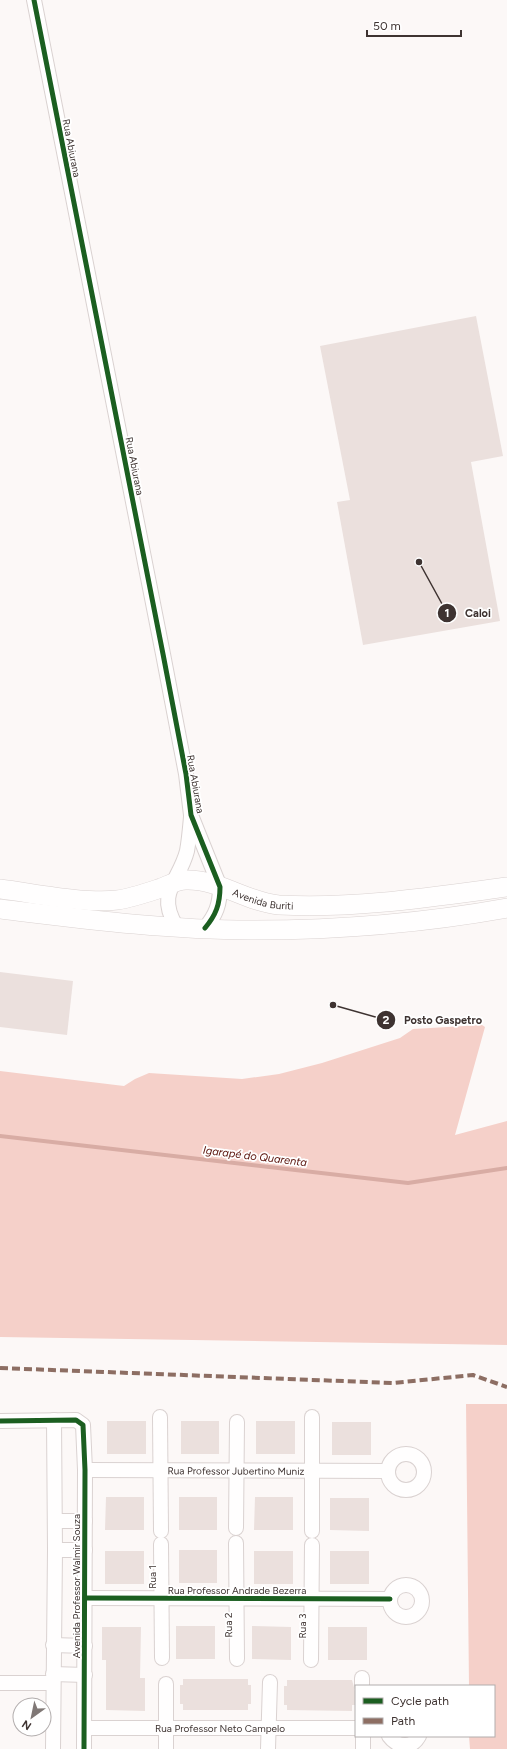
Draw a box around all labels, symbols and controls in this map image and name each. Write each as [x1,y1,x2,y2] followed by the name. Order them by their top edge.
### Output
[367,12,461,38] scale bar
[373,19,401,33] text: 50 m
[59,118,84,178] street label: Rua Abiurana
[122,436,147,496] street label: Rua Abiurana
[437,602,499,625] callout: Caloi
[444,606,450,620] text: 1
[465,607,491,620] text: Caloi
[184,754,207,814] street label: Rua Abiurana
[231,886,294,913] street label: Avenida Buriti
[376,1009,490,1032] callout: Posto Gaspetro
[383,1013,390,1027] text: 2
[404,1014,483,1027] text: Posto Gaspetro
[202,1144,308,1169] water label: Igarapé do Quarenta
[167,1464,305,1478] street label: Rua Professor Jubertino Muniz
[70,1514,83,1658] street label: Avenida Professor Walmir Souza
[146,1565,159,1589] street label: Rua 1
[168,1584,306,1597] street label: Rua Professor Andrade Bezerra
[222,1612,235,1638] street label: Rua 2
[296,1614,309,1638] street label: Rua 3
[355,1685,495,1737] legend
[391,1694,449,1708] text: Cycle path
[12,1697,52,1737] north arrow
[391,1714,415,1728] text: Path
[20,1717,34,1733] text: N
[155,1722,285,1735] street label: Rua Professor Neto Campelo

